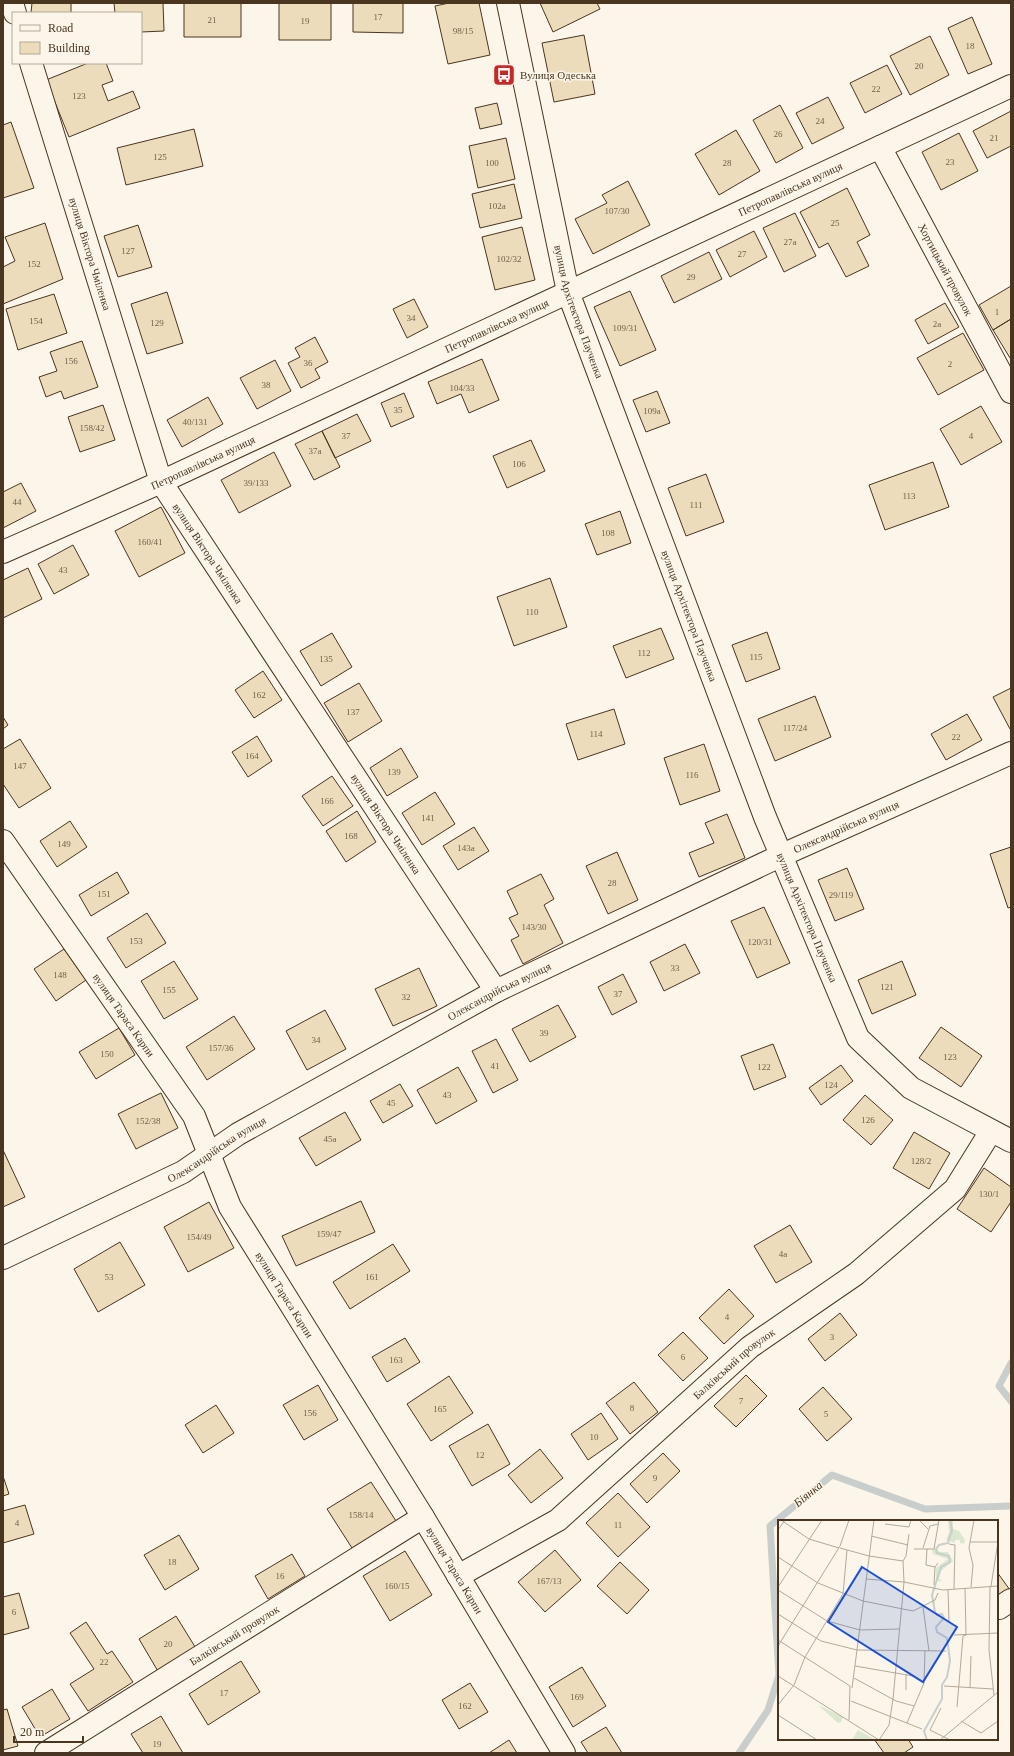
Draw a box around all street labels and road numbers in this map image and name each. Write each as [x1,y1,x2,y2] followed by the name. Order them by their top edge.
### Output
[736,159,844,218] street label: Петропавлівська вулиця
[67,196,113,312] street label: вулиця Віктора Чміленка
[916,221,975,318] street label: Хортицький провулок
[552,244,606,380] street label: вулиця Архітектора Паученка
[443,296,550,355] street label: Петропавлівська вулиця
[149,433,257,492] street label: Петропавлівська вулиця
[171,501,245,606] street label: вулиця Віктора Чміленка
[659,548,720,683] street label: вулиця Архітектора Паученка
[349,772,423,876] street label: вулиця Віктора Чміленка
[791,798,901,855] street label: Олександрійська вулиця
[775,851,840,984] street label: вулиця Архітектора Паученка
[445,960,553,1023] street label: Олександрійська вулиця
[91,971,157,1059] street label: вулиця Тараса Карпи
[165,1114,268,1185] street label: Олександрійська вулиця
[253,1250,316,1340] street label: вулиця Тараса Карпи
[690,1325,777,1401] street label: Балківський провулок
[424,1525,485,1616] street label: вулиця Тараса Карпи
[187,1602,282,1668] street label: Балківський провулок

